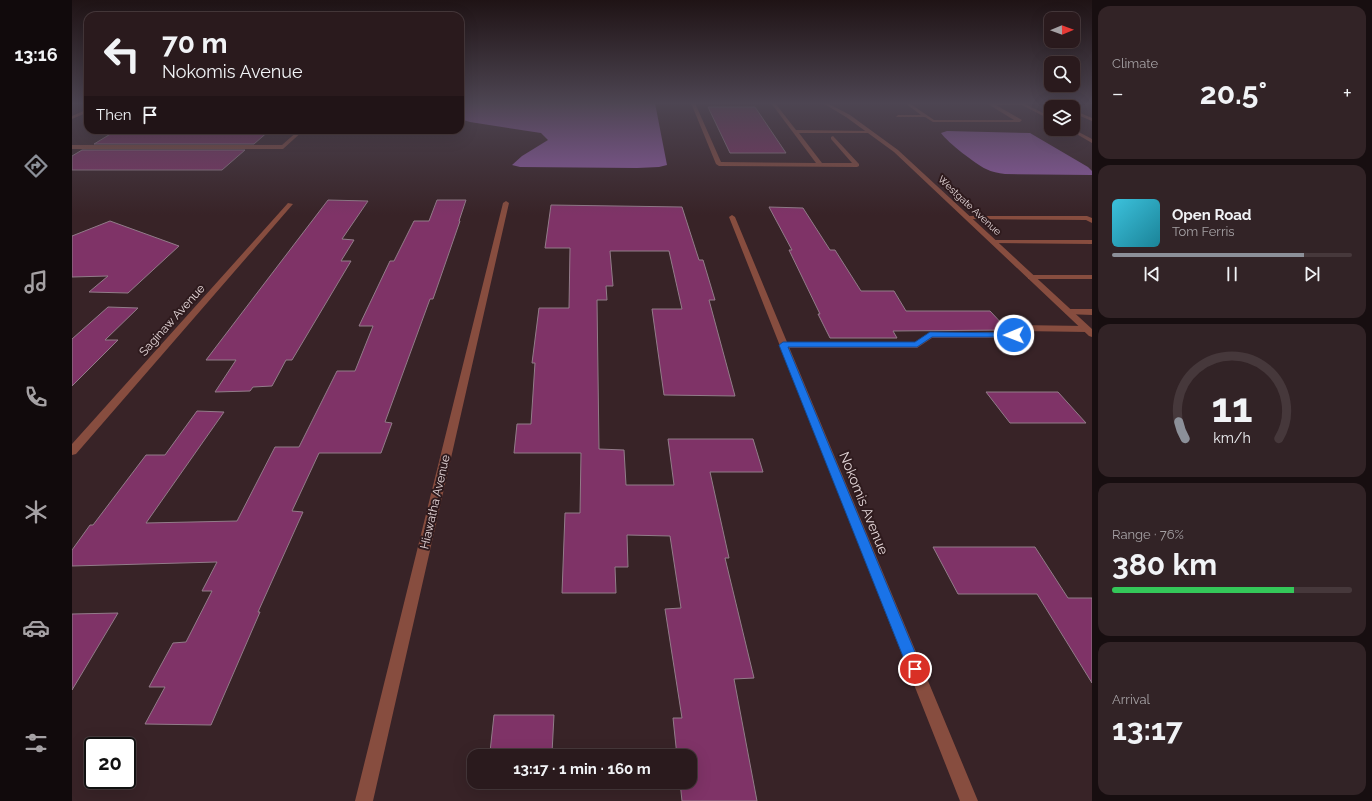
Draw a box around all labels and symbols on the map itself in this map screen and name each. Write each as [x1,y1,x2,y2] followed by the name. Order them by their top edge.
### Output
[1044,12,1080,48] north arrow
[936,173,1003,237] street label: Westgate Avenue
[136,281,208,359] street label: Saginaw Avenue
[993,314,1035,356] position arrow
[836,449,892,557] street label: Nokomis Avenue
[417,454,453,550] street label: Hiawatha Avenue
[898,652,932,686] pin
[84,737,136,789] speed limit sign: 20

